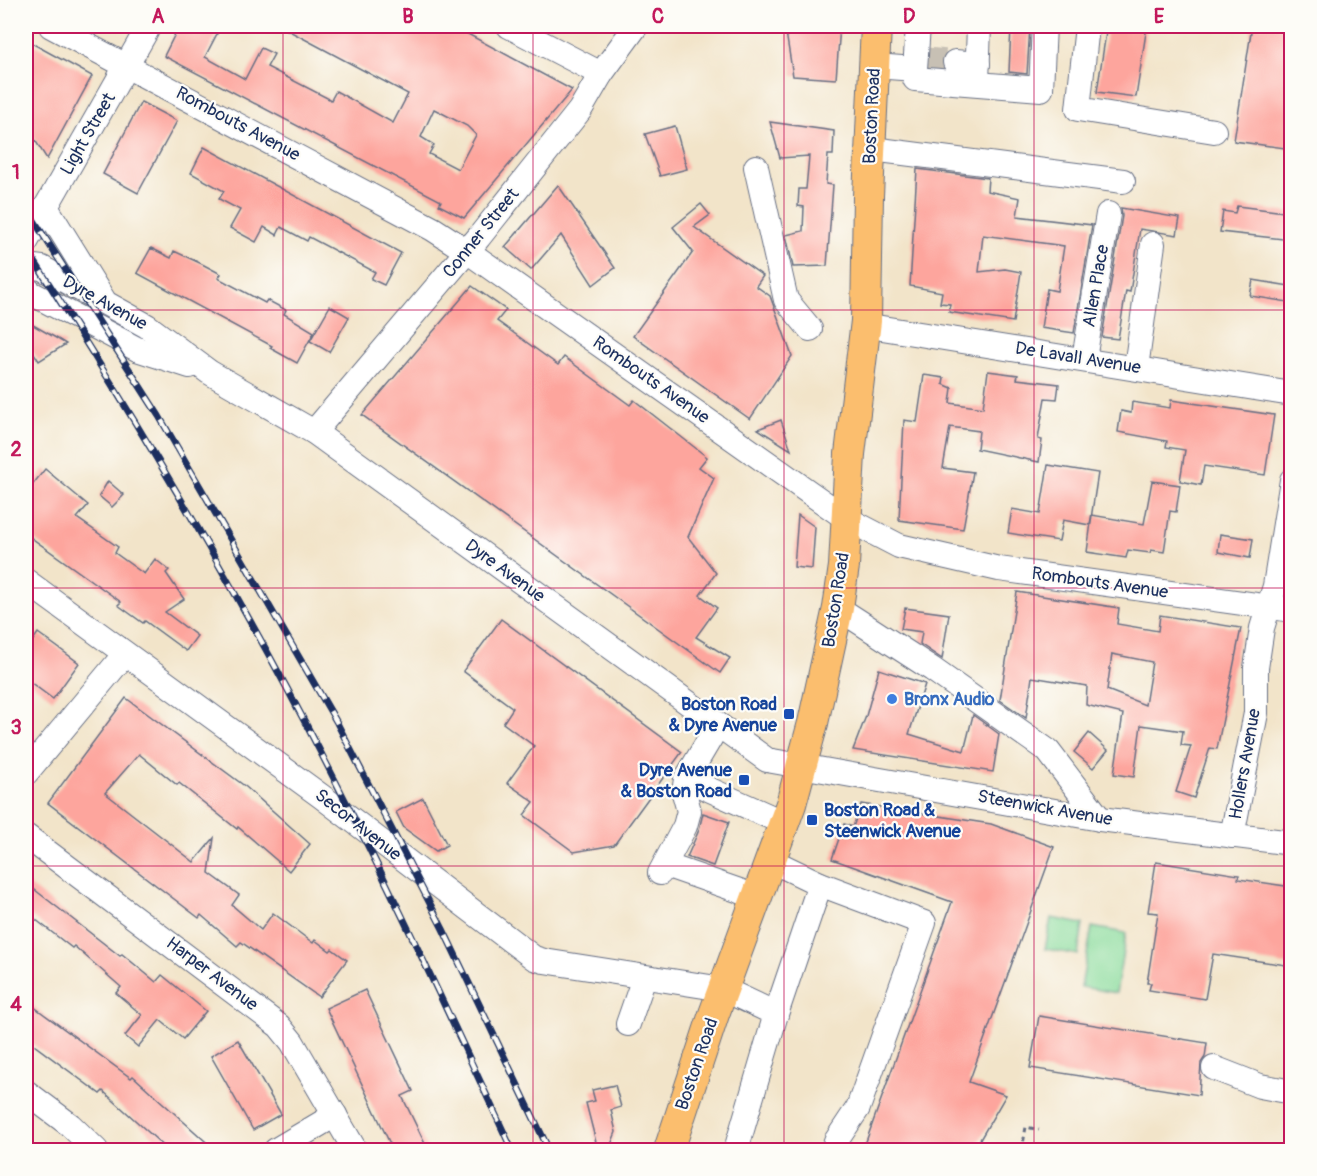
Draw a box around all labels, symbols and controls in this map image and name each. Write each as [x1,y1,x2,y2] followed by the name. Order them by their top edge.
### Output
[152,4,165,29] text: A
[402,4,414,29] text: B
[652,4,664,29] text: C
[903,4,916,29] text: D
[1154,4,1165,29] text: E
[858,67,886,165] street label: Boston Road
[172,82,304,167] street label: Rombouts Avenue
[55,88,121,179] street label: Light Street
[12,160,20,185] text: 1
[438,183,525,283] street label: Conner Street
[1077,243,1115,329] street label: Allen Place
[59,270,151,336] street label: Dyre Avenue
[588,331,714,429] street label: Rombouts Avenue
[1014,337,1143,379] street label: De Lavall Avenue
[10,437,22,462] text: 2
[461,534,550,608] street label: Dyre Avenue
[817,551,855,649] street label: Boston Road
[1030,562,1170,604] street label: Rombouts Avenue
[904,688,995,711] place label: Bronx Audio
[885,692,899,706] marker: Bronx Audio
[669,693,778,737] place label: Boston Road & Dyre Avenue
[782,707,796,721] marker: Boston Road & Dyre Avenue
[1224,707,1266,821] street label: Hollers Avenue
[10,715,22,740] text: 3
[621,759,733,803] place label: Dyre Avenue & Boston Road
[737,773,751,787] marker: Dyre Avenue & Boston Road
[310,784,406,866] street label: Secor Avenue
[976,785,1114,831] street label: Steenwick Avenue
[824,799,962,843] place label: Boston Road & Steenwick Avenue
[805,813,819,827] marker: Boston Road & Steenwick Avenue
[161,932,263,1016] street label: Harper Avenue
[10,992,22,1017] text: 4
[670,1015,724,1113] street label: Boston Road

